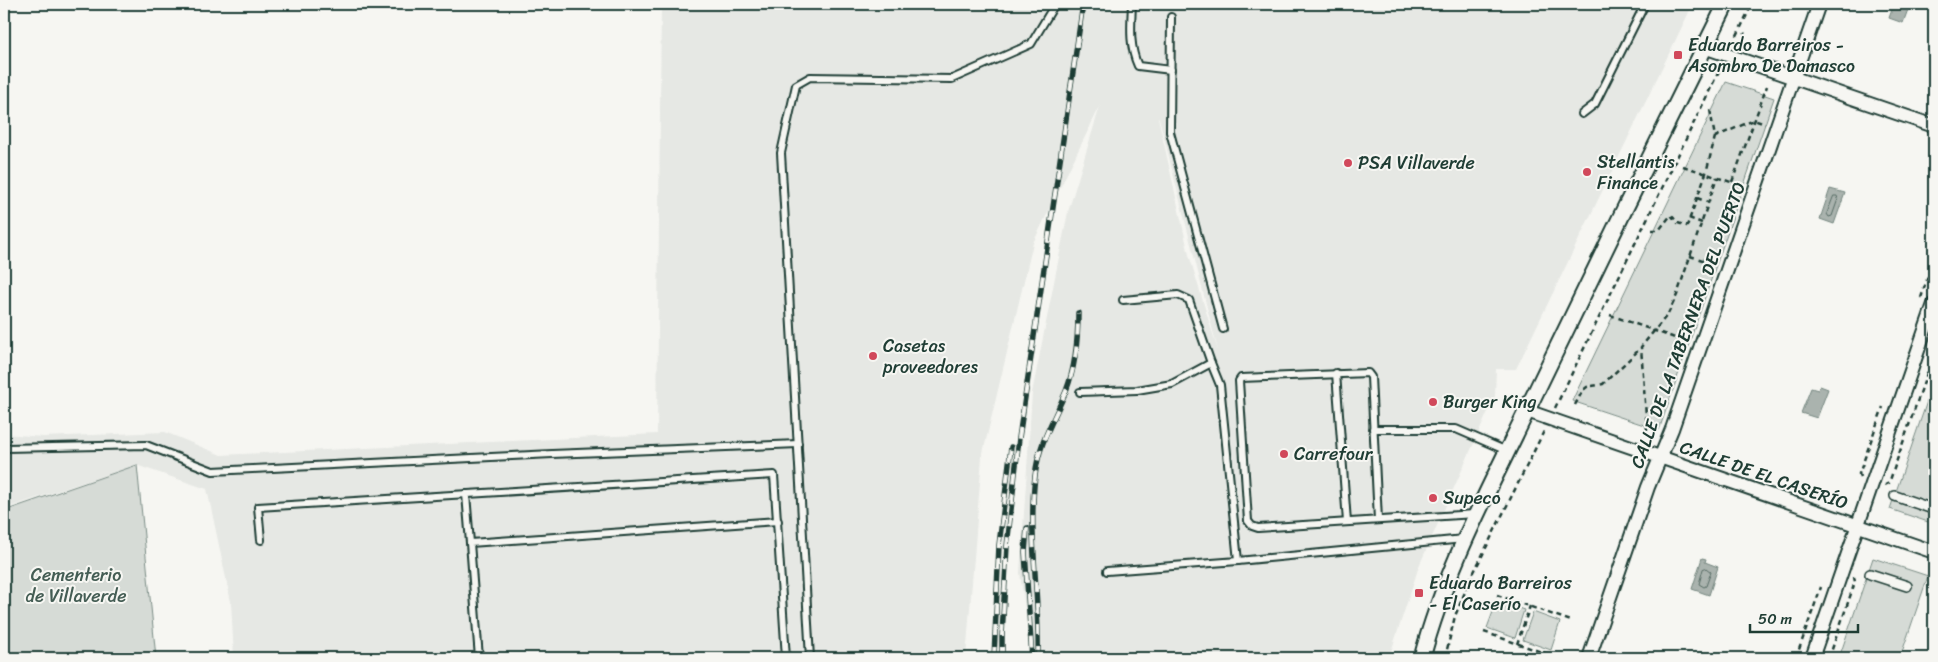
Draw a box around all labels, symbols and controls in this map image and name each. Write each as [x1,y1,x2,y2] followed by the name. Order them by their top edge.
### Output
[1687,29,1855,82] place label: Eduardo Barreiros - Asombro De Damasco
[1672,49,1684,61] marker: Eduardo Barreiros - Asombro De Damasco
[1597,146,1675,199] place label: Stellantis Finance
[1358,147,1475,179] place label: PSA Villaverde
[1342,157,1354,169] marker: PSA Villaverde
[1581,166,1593,178] marker: Stellantis Finance
[1621,177,1755,473] street label: CALLE DE LA TABERNERA DEL PUERTO
[882,330,979,383] place label: Casetas proveedores
[867,350,879,362] marker: Casetas proveedores
[1443,386,1537,418] place label: Burger King
[1427,396,1439,408] marker: Burger King
[1675,431,1853,519] street label: CALLE DE EL CASERÍO
[1294,438,1374,470] place label: Carrefour
[1278,448,1290,460] marker: Carrefour
[1443,482,1501,514] place label: Supeco
[1427,492,1439,504] marker: Supeco
[25,559,127,612] park label: Cementerio de Villaverde
[1429,567,1573,620] place label: Eduardo Barreiros - El Caserío
[1413,587,1425,599] marker: Eduardo Barreiros - El Caserío
[1750,602,1858,634] scale bar
[1758,606,1793,632] text: 50 m

